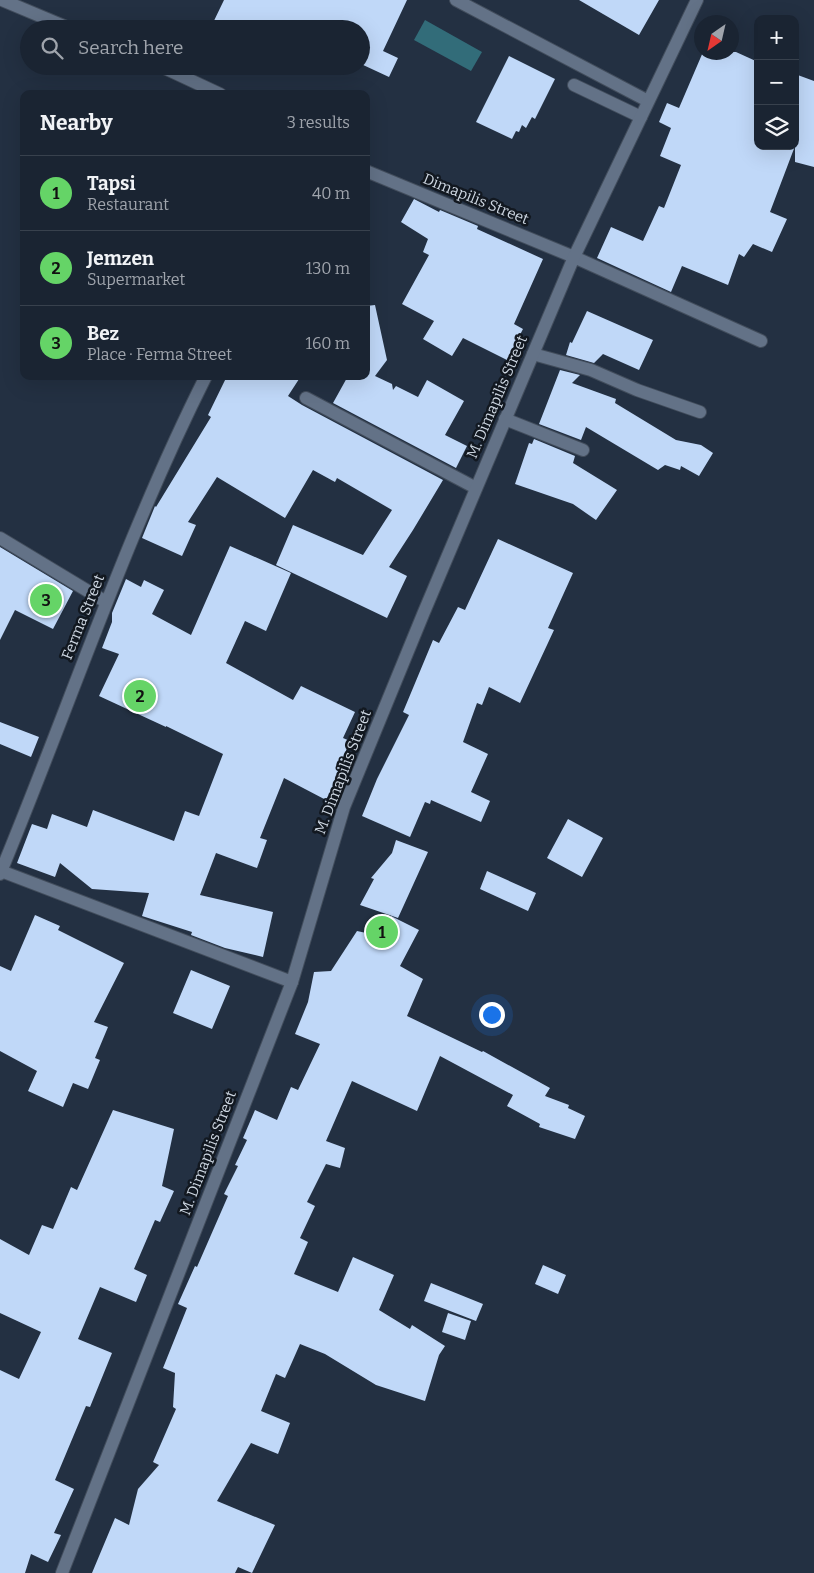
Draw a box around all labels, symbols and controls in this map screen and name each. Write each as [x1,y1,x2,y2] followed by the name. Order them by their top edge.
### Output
[694,15,739,60] north arrow
[754,15,799,150] map controls
[754,15,799,60] button: +
[20,20,370,75] search box
[38,34,66,62] icon: search
[78,36,183,59] text: Search here
[754,60,799,105] button: −
[754,105,799,150] button: layers
[40,110,113,136] text: Nearby
[287,113,350,132] text: 3 results
[421,170,532,229] street label: Dimapilis Street
[87,172,136,195] text: Tapsi
[53,184,59,203] text: 1
[312,184,350,203] text: 40 m
[87,195,169,214] text: Restaurant
[87,247,154,270] text: Jemzen
[51,259,61,278] text: 2
[306,259,350,278] text: 130 m
[87,270,185,289] text: Supermarket
[87,322,119,345] text: Bez
[463,332,531,461] street label: M. Dimapilis Street
[51,334,61,353] text: 3
[305,334,350,353] text: 160 m
[87,345,232,364] text: Place · Ferma Street
[58,571,108,662] street label: Ferma Street
[30,581,62,619] pin: 3
[124,677,156,715] pin: 2
[311,707,375,837] street label: M. Dimapilis Street
[366,913,398,951] pin: 1
[479,1002,505,1028] your location
[176,1088,240,1218] street label: M. Dimapilis Street

